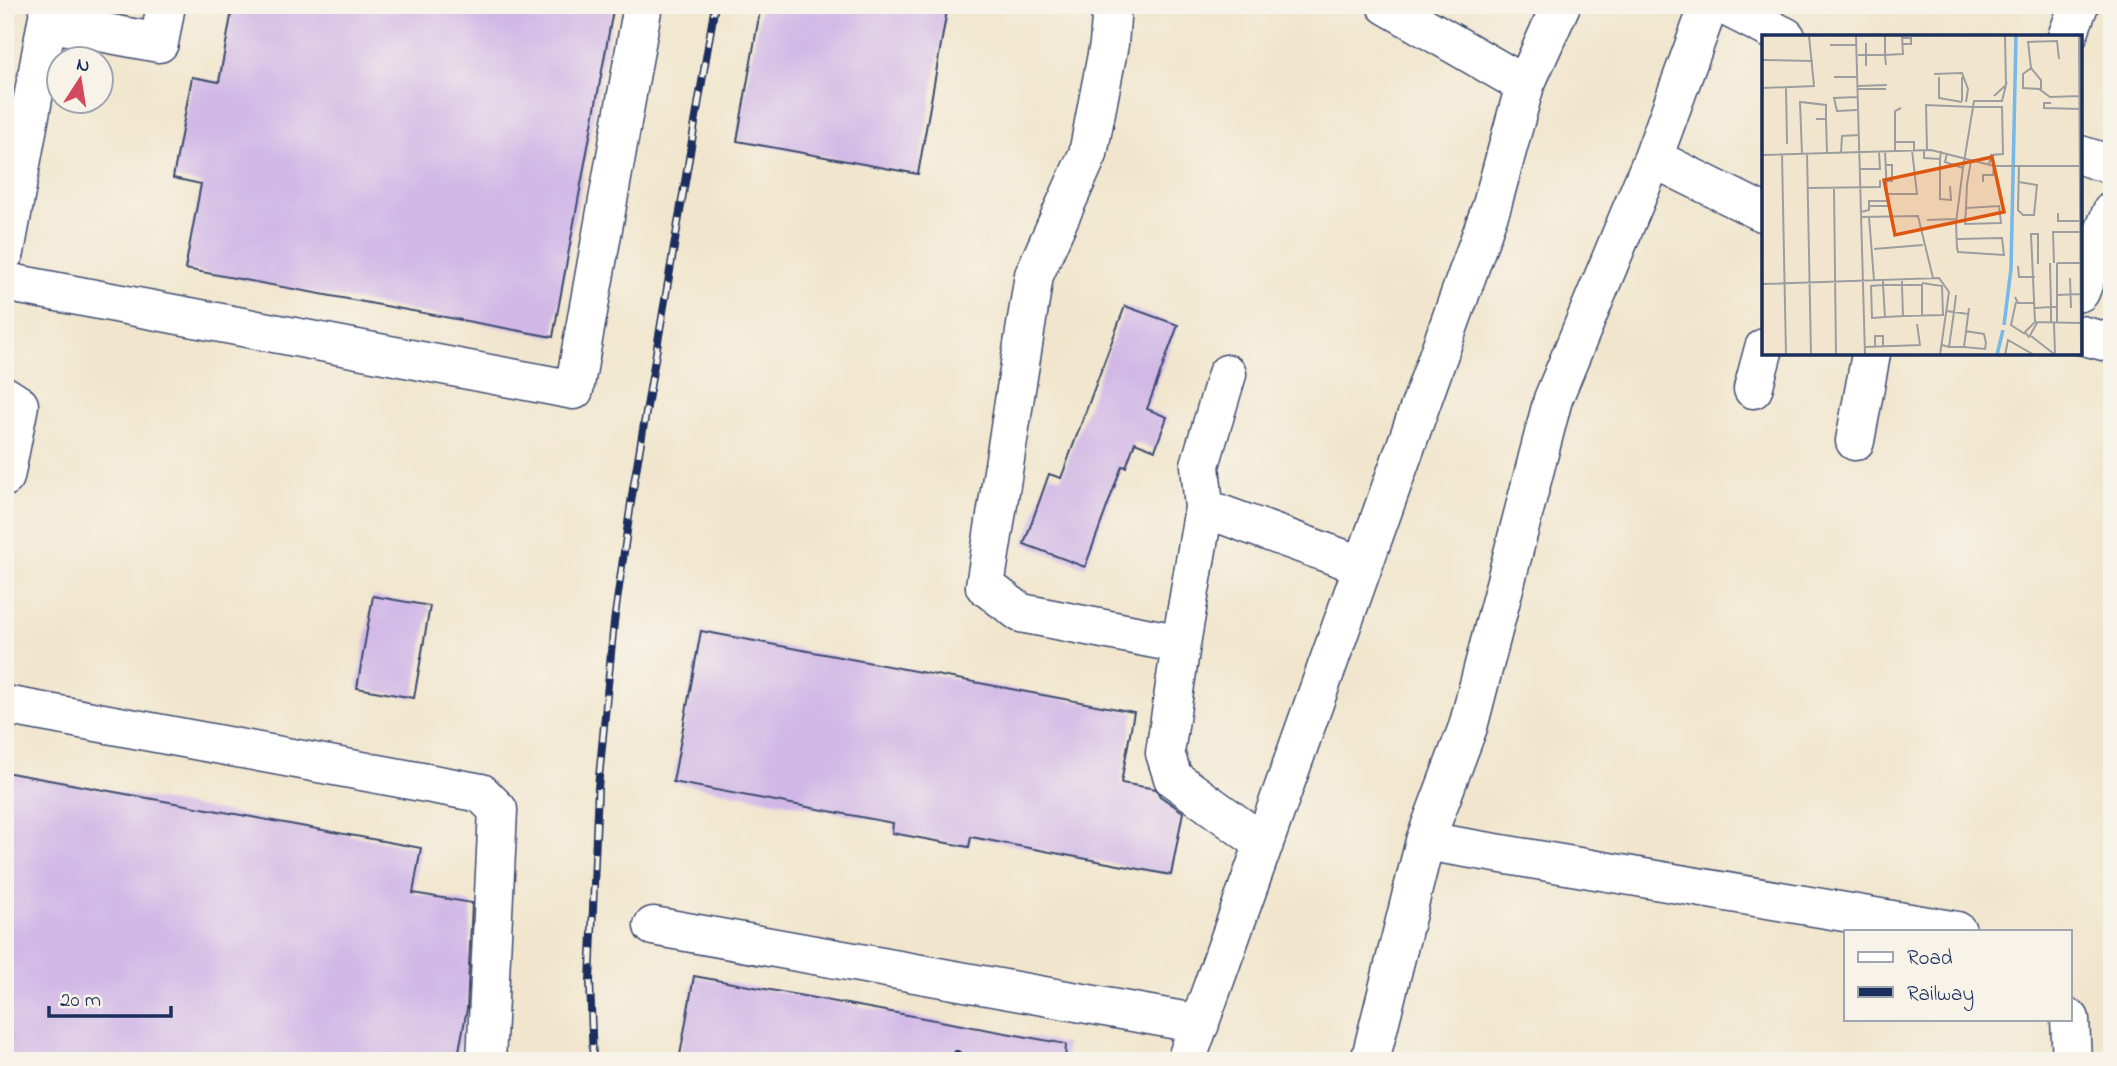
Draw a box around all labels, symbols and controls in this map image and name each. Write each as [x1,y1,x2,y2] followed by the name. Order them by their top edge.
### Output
[1762,35,2082,355] inset map
[46,46,116,116] north arrow
[74,51,92,80] text: N
[1844,930,2072,1020] legend
[1907,944,1953,974] text: Road
[49,975,172,1019] scale bar
[1907,980,1974,1012] text: Railway
[60,986,101,1016] text: 20 m

